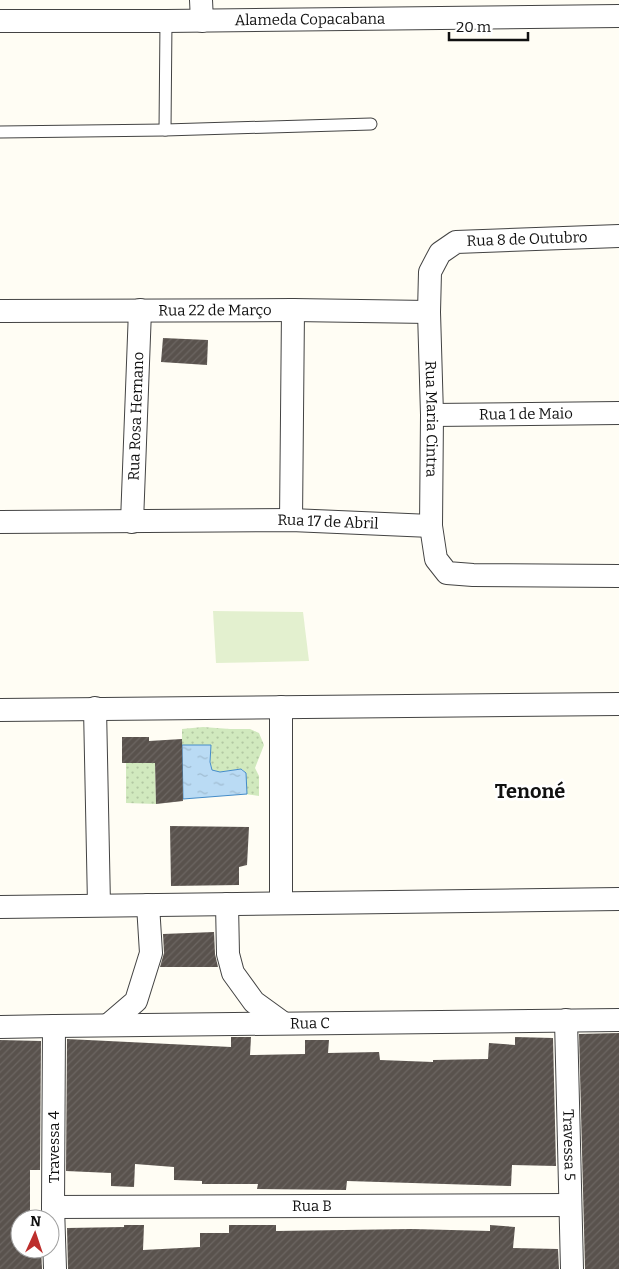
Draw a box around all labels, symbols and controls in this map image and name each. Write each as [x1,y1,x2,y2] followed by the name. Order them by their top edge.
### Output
[235,10,385,29] street label: Alameda Copacabana
[449,10,528,42] scale bar
[456,18,492,36] text: 20 m
[466,228,588,250] street label: Rua 8 de Outubro
[158,301,272,319] street label: Rua 22 de Março
[125,351,147,481] street label: Rua Rosa Hernano
[421,360,441,477] street label: Rua Maria Cintra
[479,404,573,423] street label: Rua 1 de Maio
[277,511,379,533] street label: Rua 17 de Abril
[495,779,565,803] district label: Tenoné
[290,1014,330,1032] street label: Rua C
[559,1109,579,1181] street label: Travessa 5
[45,1110,63,1183] street label: Travessa 4
[292,1197,332,1215] street label: Rua B
[10,1209,60,1259] north arrow
[30,1213,42,1230] text: N

